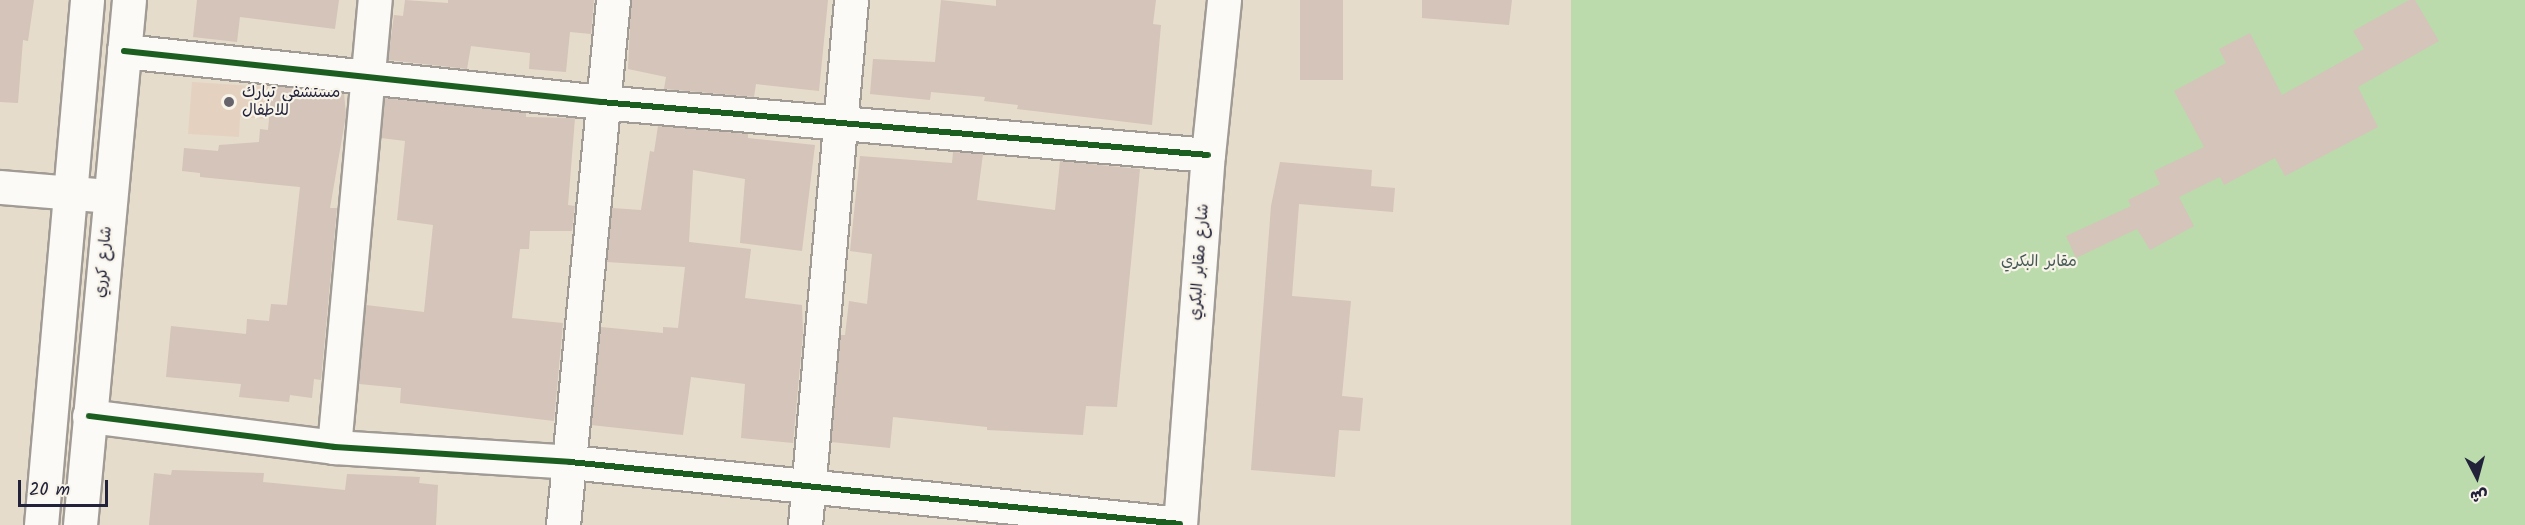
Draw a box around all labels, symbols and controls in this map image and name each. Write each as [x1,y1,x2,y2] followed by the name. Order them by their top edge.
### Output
[242,83,340,121] place label: مستشفى تبارك للاطفال
[220,93,238,111] marker: مستشفى تبارك للاطفال
[1186,203,1214,321] street label: شارع مقابر البكري
[91,225,117,299] street label: شارع كرري
[2001,252,2077,272] park label: مقابر البكري
[2447,447,2507,507] north arrow
[21,468,111,506] scale bar
[29,476,70,505] text: 20 m
[2469,482,2489,509] text: ش

